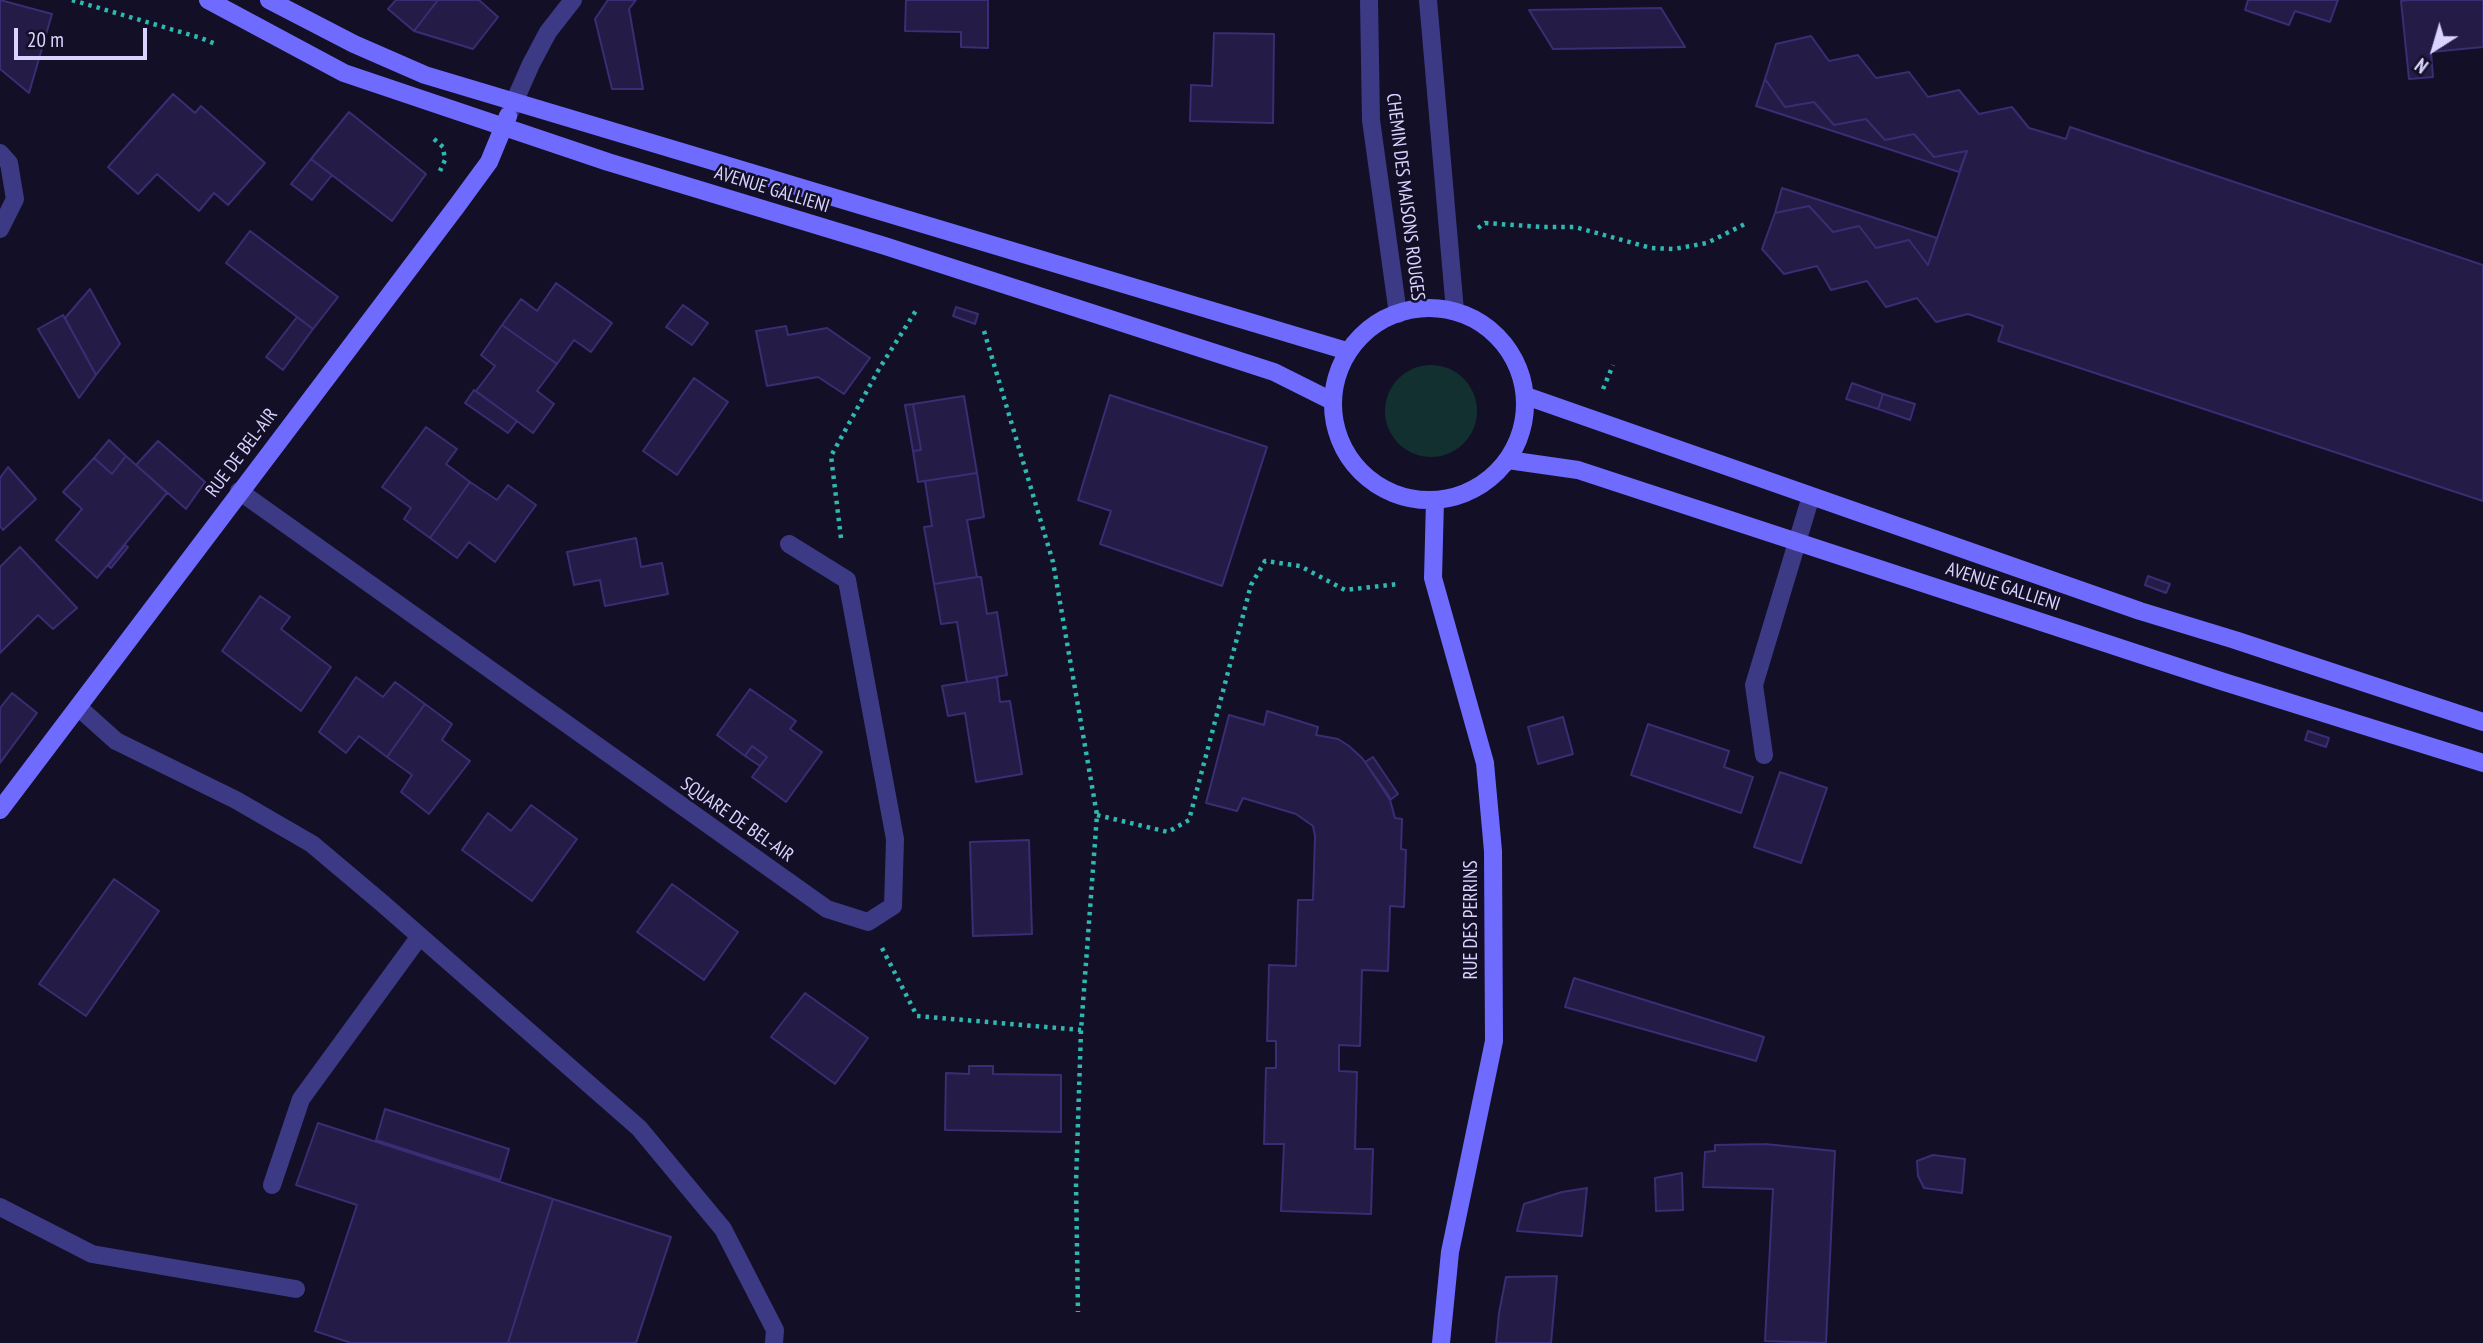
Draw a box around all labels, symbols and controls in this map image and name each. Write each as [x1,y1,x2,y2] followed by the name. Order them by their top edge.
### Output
[18,14,150,58] scale bar
[2399,14,2469,84] north arrow
[27,26,64,53] text: 20 m
[2410,53,2433,78] text: N
[1381,92,1429,302] street label: CHEMIN DES MAISONS ROUGES
[712,162,832,218] street label: AVENUE GALLIENI
[201,404,283,502] street label: RUE DE BEL-AIR
[1943,558,2063,616] street label: AVENUE GALLIENI
[676,773,798,867] street label: SQUARE DE BEL-AIR
[1461,860,1483,980] street label: RUE DES PERRINS

